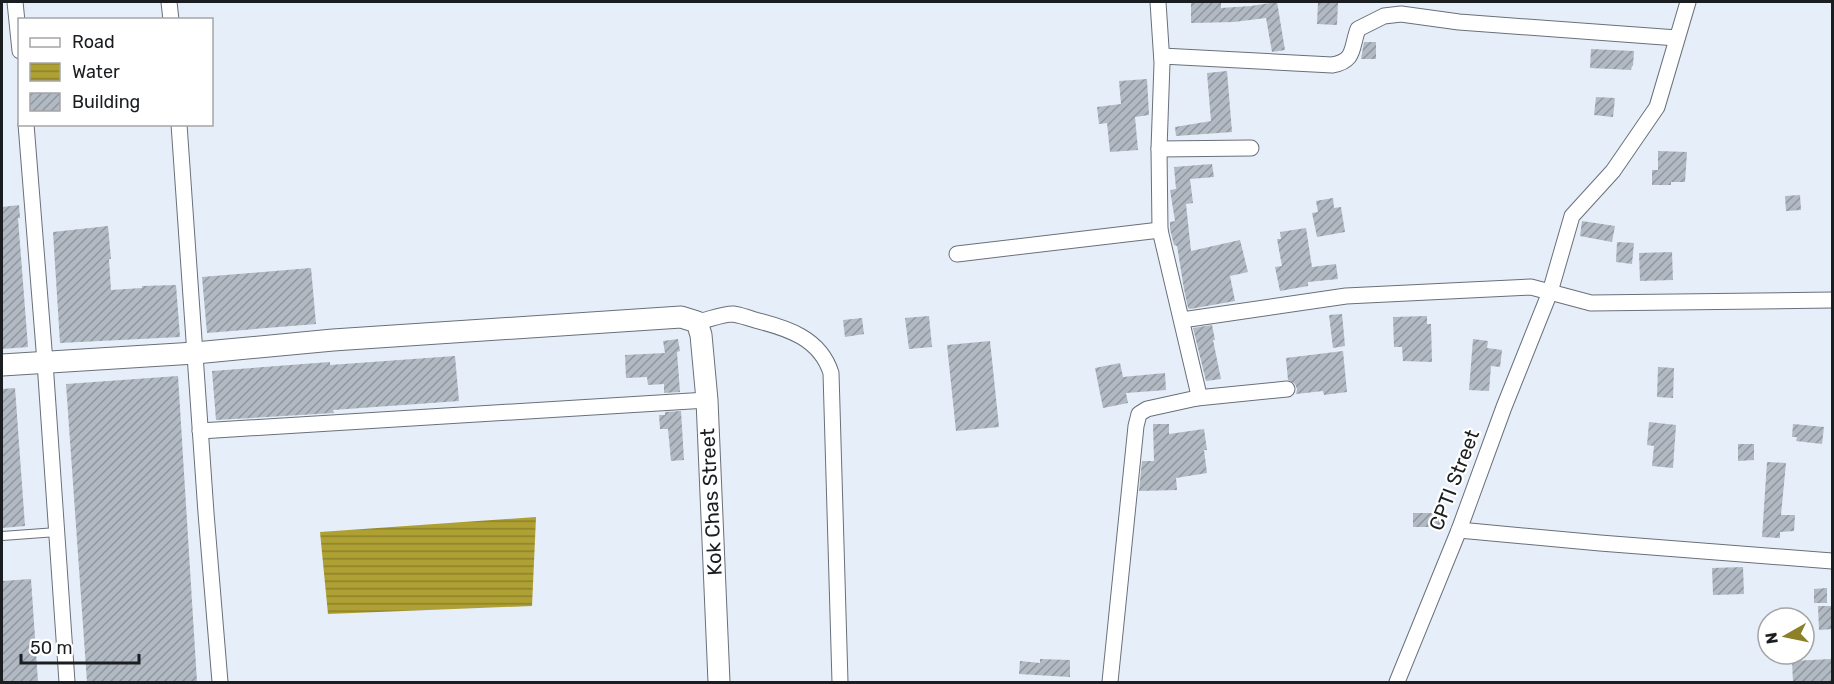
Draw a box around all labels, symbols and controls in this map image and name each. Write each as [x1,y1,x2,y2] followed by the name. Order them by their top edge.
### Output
[18,18,213,126] legend
[72,31,115,53] text: Road
[72,61,120,83] text: Water
[72,91,140,113] text: Building
[1424,426,1484,534] street label: CPTI Street
[695,428,727,576] street label: Kok Chas Street
[1756,606,1816,666] north arrow
[21,627,140,665] scale bar
[1761,631,1782,645] text: N
[30,637,73,659] text: 50 m

